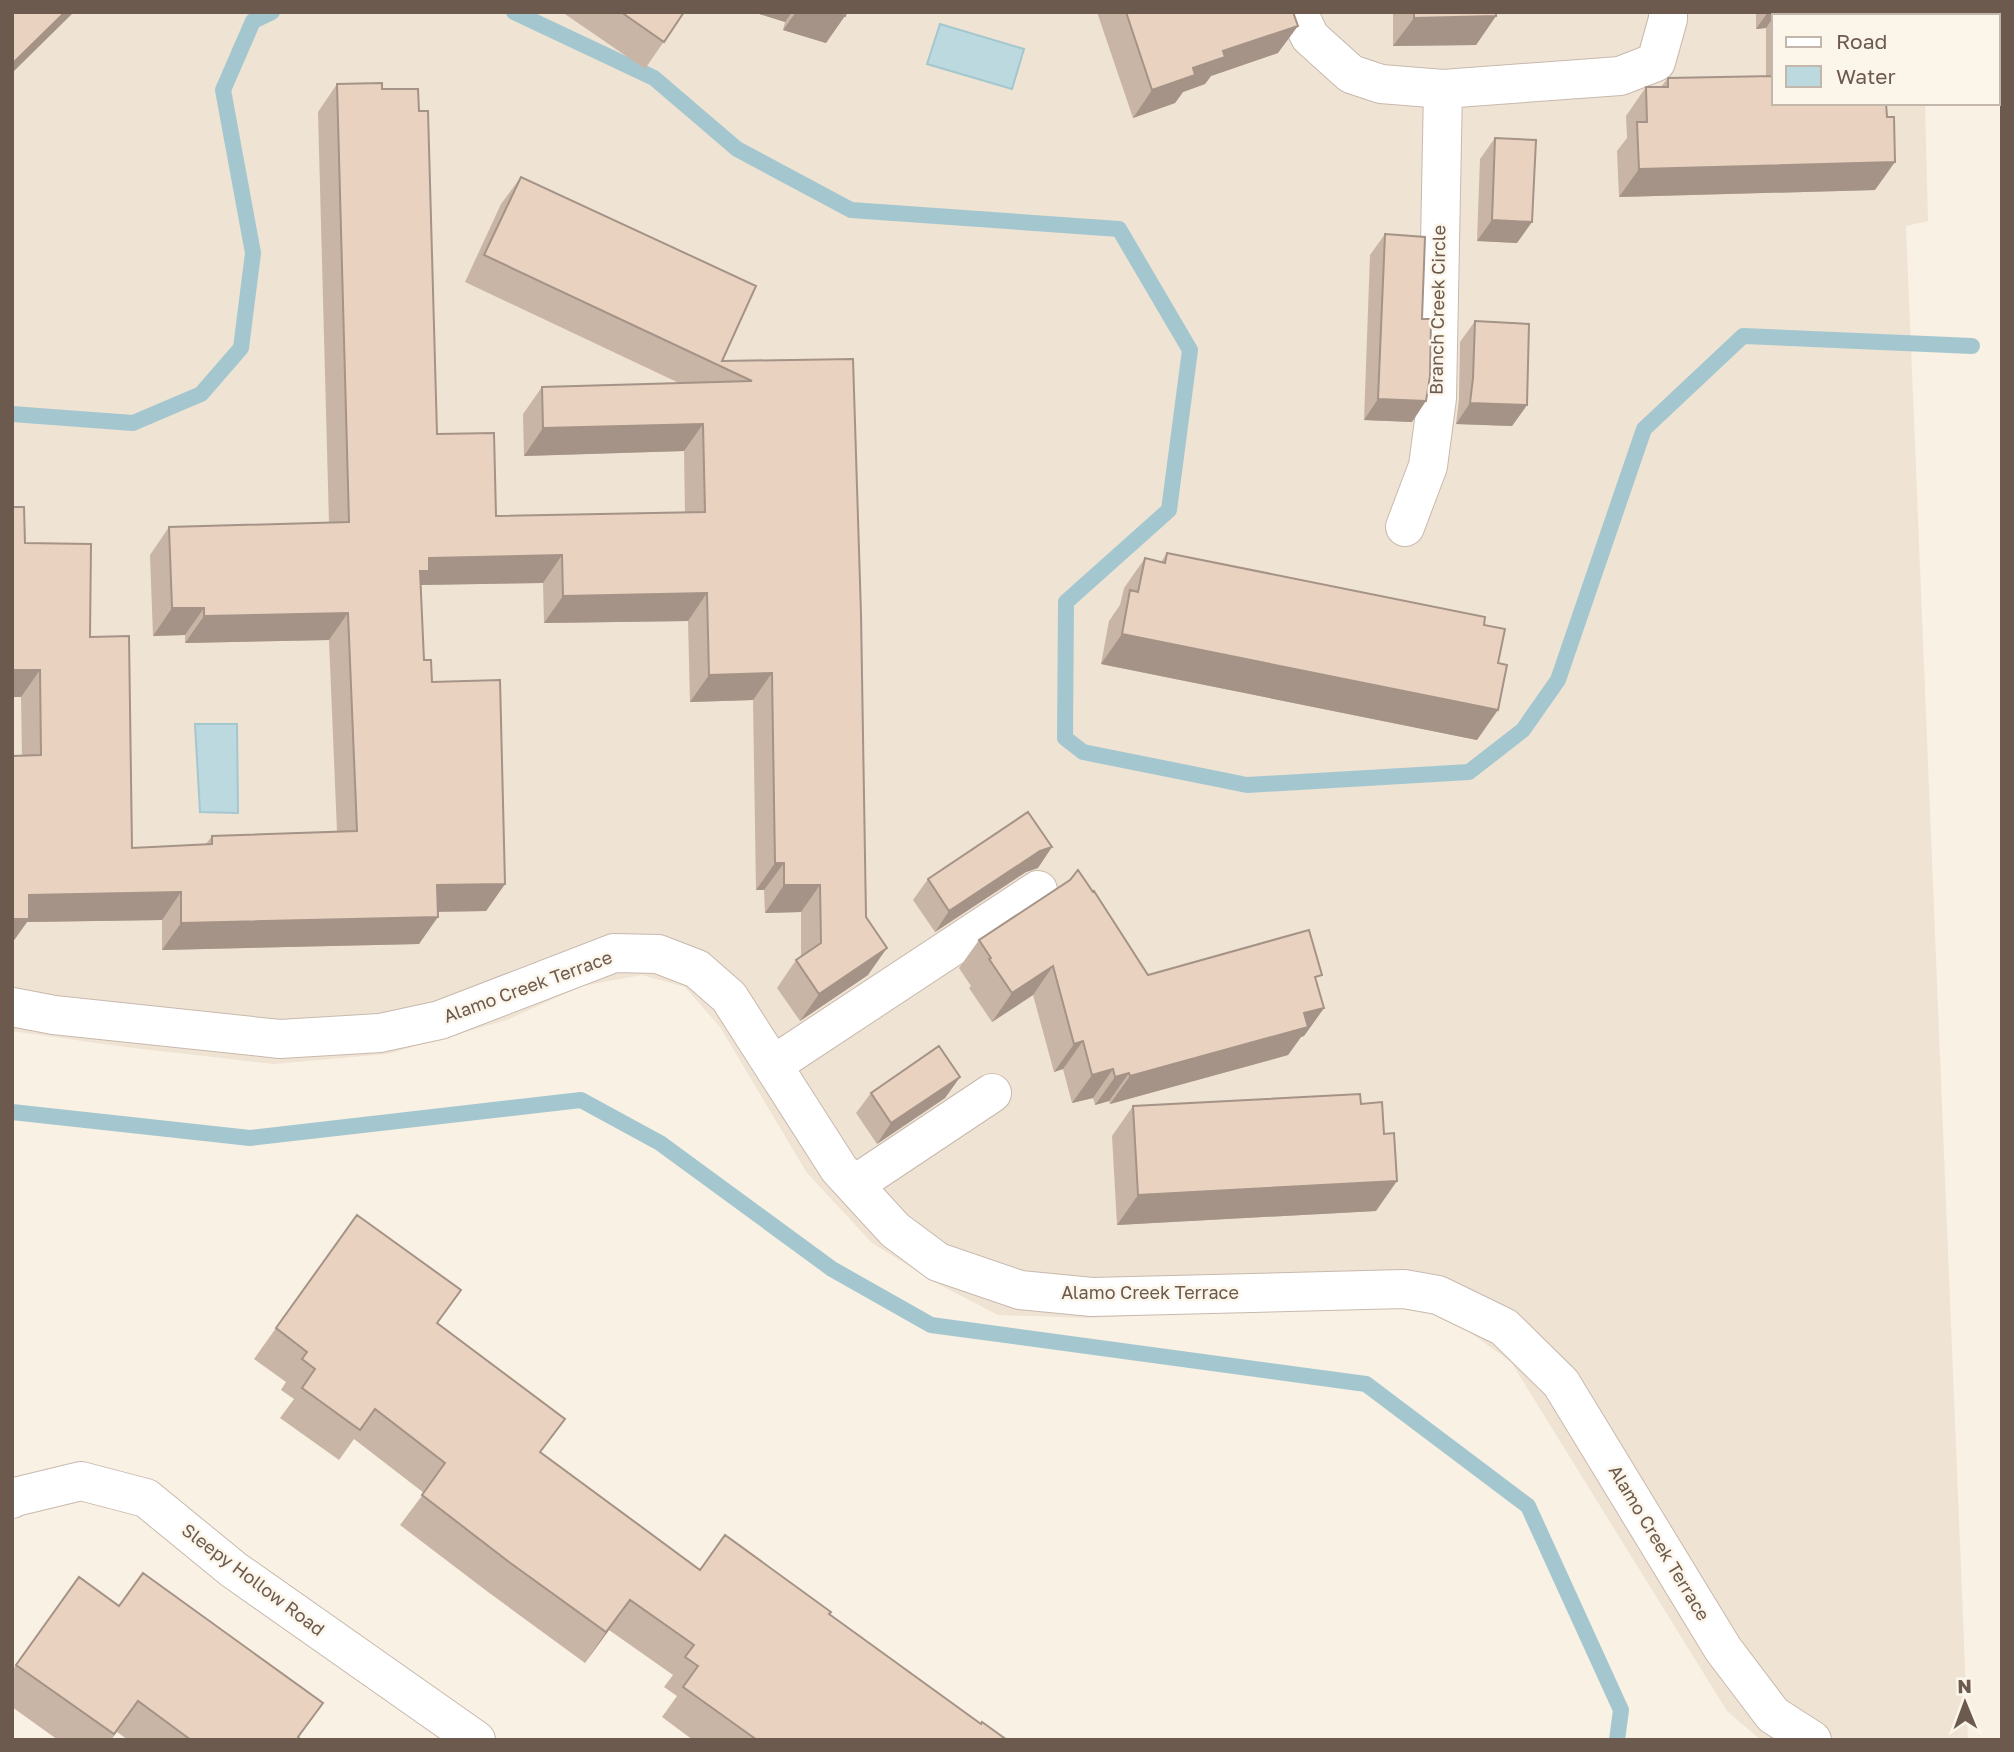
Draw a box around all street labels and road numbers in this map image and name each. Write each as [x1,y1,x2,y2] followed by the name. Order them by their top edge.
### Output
[1425,225,1449,395] street label: Branch Creek Circle
[440,945,615,1027] street label: Alamo Creek Terrace
[1061,1281,1239,1303] street label: Alamo Creek Terrace
[1605,1461,1715,1624] street label: Alamo Creek Terrace
[178,1518,329,1640] street label: Sleepy Hollow Road

